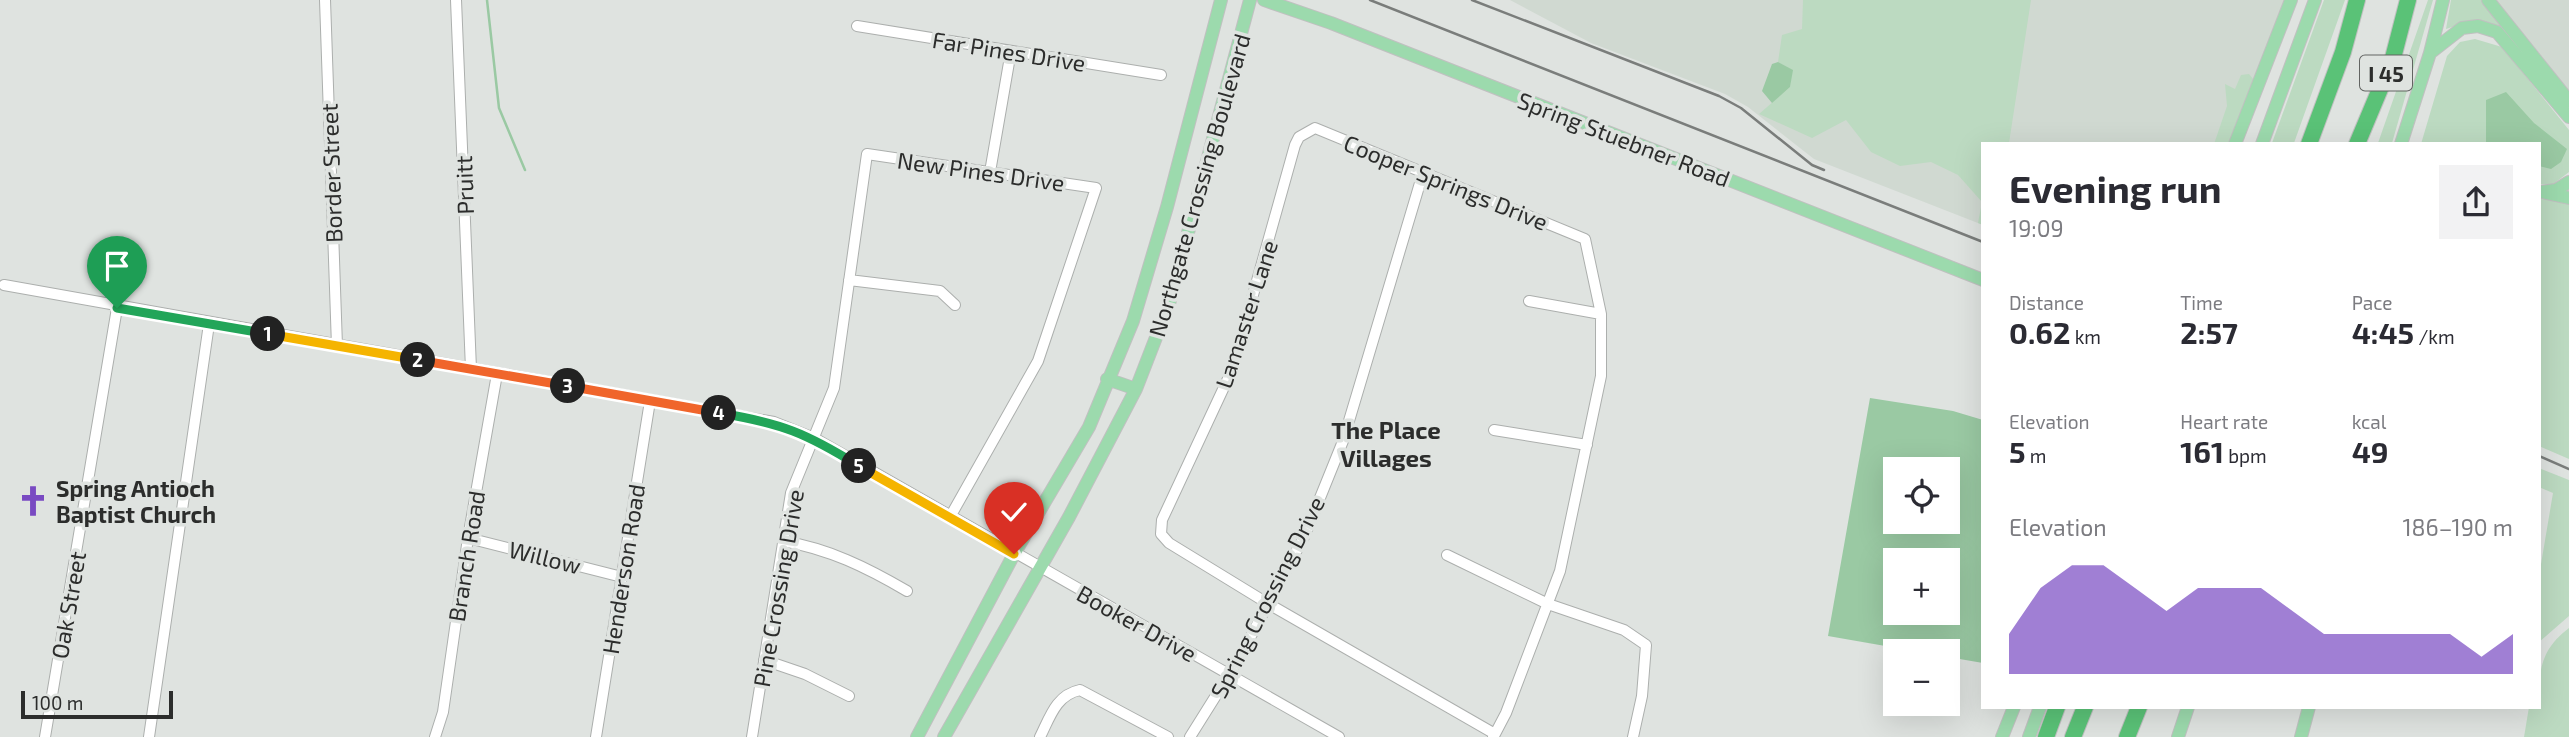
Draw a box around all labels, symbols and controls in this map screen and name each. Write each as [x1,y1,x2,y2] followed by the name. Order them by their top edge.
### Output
[930,25,1088,77] street label: Far Pines Drive
[1142,30,1256,340] street label: Northgate Crossing Boulevard
[2360,56,2412,90] road number: I 45
[1514,86,1734,192] street label: Spring Stuebner Road
[315,103,347,243] street label: Border Street
[1340,128,1552,236] street label: Cooper Springs Drive
[896,145,1066,197] street label: New Pines Drive
[449,155,479,215] street label: Pruitt
[2009,165,2222,211] text: Evening run
[2439,165,2513,239] button: share
[2009,214,2064,242] text: 19:09
[87,236,147,308] pin
[1209,236,1283,392] street label: Lamaster Lane
[98,247,136,285] icon: arrive
[2009,291,2084,314] text: Distance
[2180,291,2223,314] text: Time
[2352,291,2393,314] text: Pace
[2009,314,2070,350] text: 0.62
[2180,314,2238,350] text: 2:57
[2352,314,2414,350] text: 4:45
[250,316,286,352] pin: 1
[263,322,272,345] text: 1
[2070,325,2101,348] text: km
[2414,325,2455,348] text: /km
[400,342,436,378] pin: 2
[412,348,423,371] text: 2
[550,368,586,404] pin: 3
[562,374,573,397] text: 3
[702,396,736,430] pin: 4
[712,401,725,424] text: 4
[2009,410,2090,433] text: Elevation
[2180,410,2268,433] text: Heart rate
[2352,410,2386,433] text: kcal
[1331,415,1441,472] district label: The Place Villages
[2009,433,2026,469] text: 5
[2180,433,2224,469] text: 161
[2352,433,2388,469] text: 49
[2026,444,2046,467] text: m
[2224,444,2267,467] text: bpm
[842,448,876,484] pin: 5
[853,454,864,477] text: 5
[1883,457,1960,716] map controls
[1883,457,1960,534] button: locate
[56,474,216,528] place label: Spring Antioch Baptist Church
[596,482,650,656] street label: Henderson Road
[984,482,1044,554] pin
[16,484,50,518] church icon: Spring Antioch Baptist Church
[747,487,809,689] street label: Pine Crossing Drive
[442,489,490,623] street label: Branch Road
[1204,491,1330,703] street label: Spring Crossing Drive
[995,493,1033,531] icon: check
[2009,513,2107,541] text: Elevation
[2402,513,2513,541] text: 186–190 m
[506,535,584,579] street label: Willow
[1883,548,1960,625] button: +
[45,549,91,661] street label: Oak Street
[1072,579,1202,667] street label: Booker Drive
[1883,639,1960,716] button: −
[21,688,173,720] scale bar
[32,691,83,714] text: 100 m

